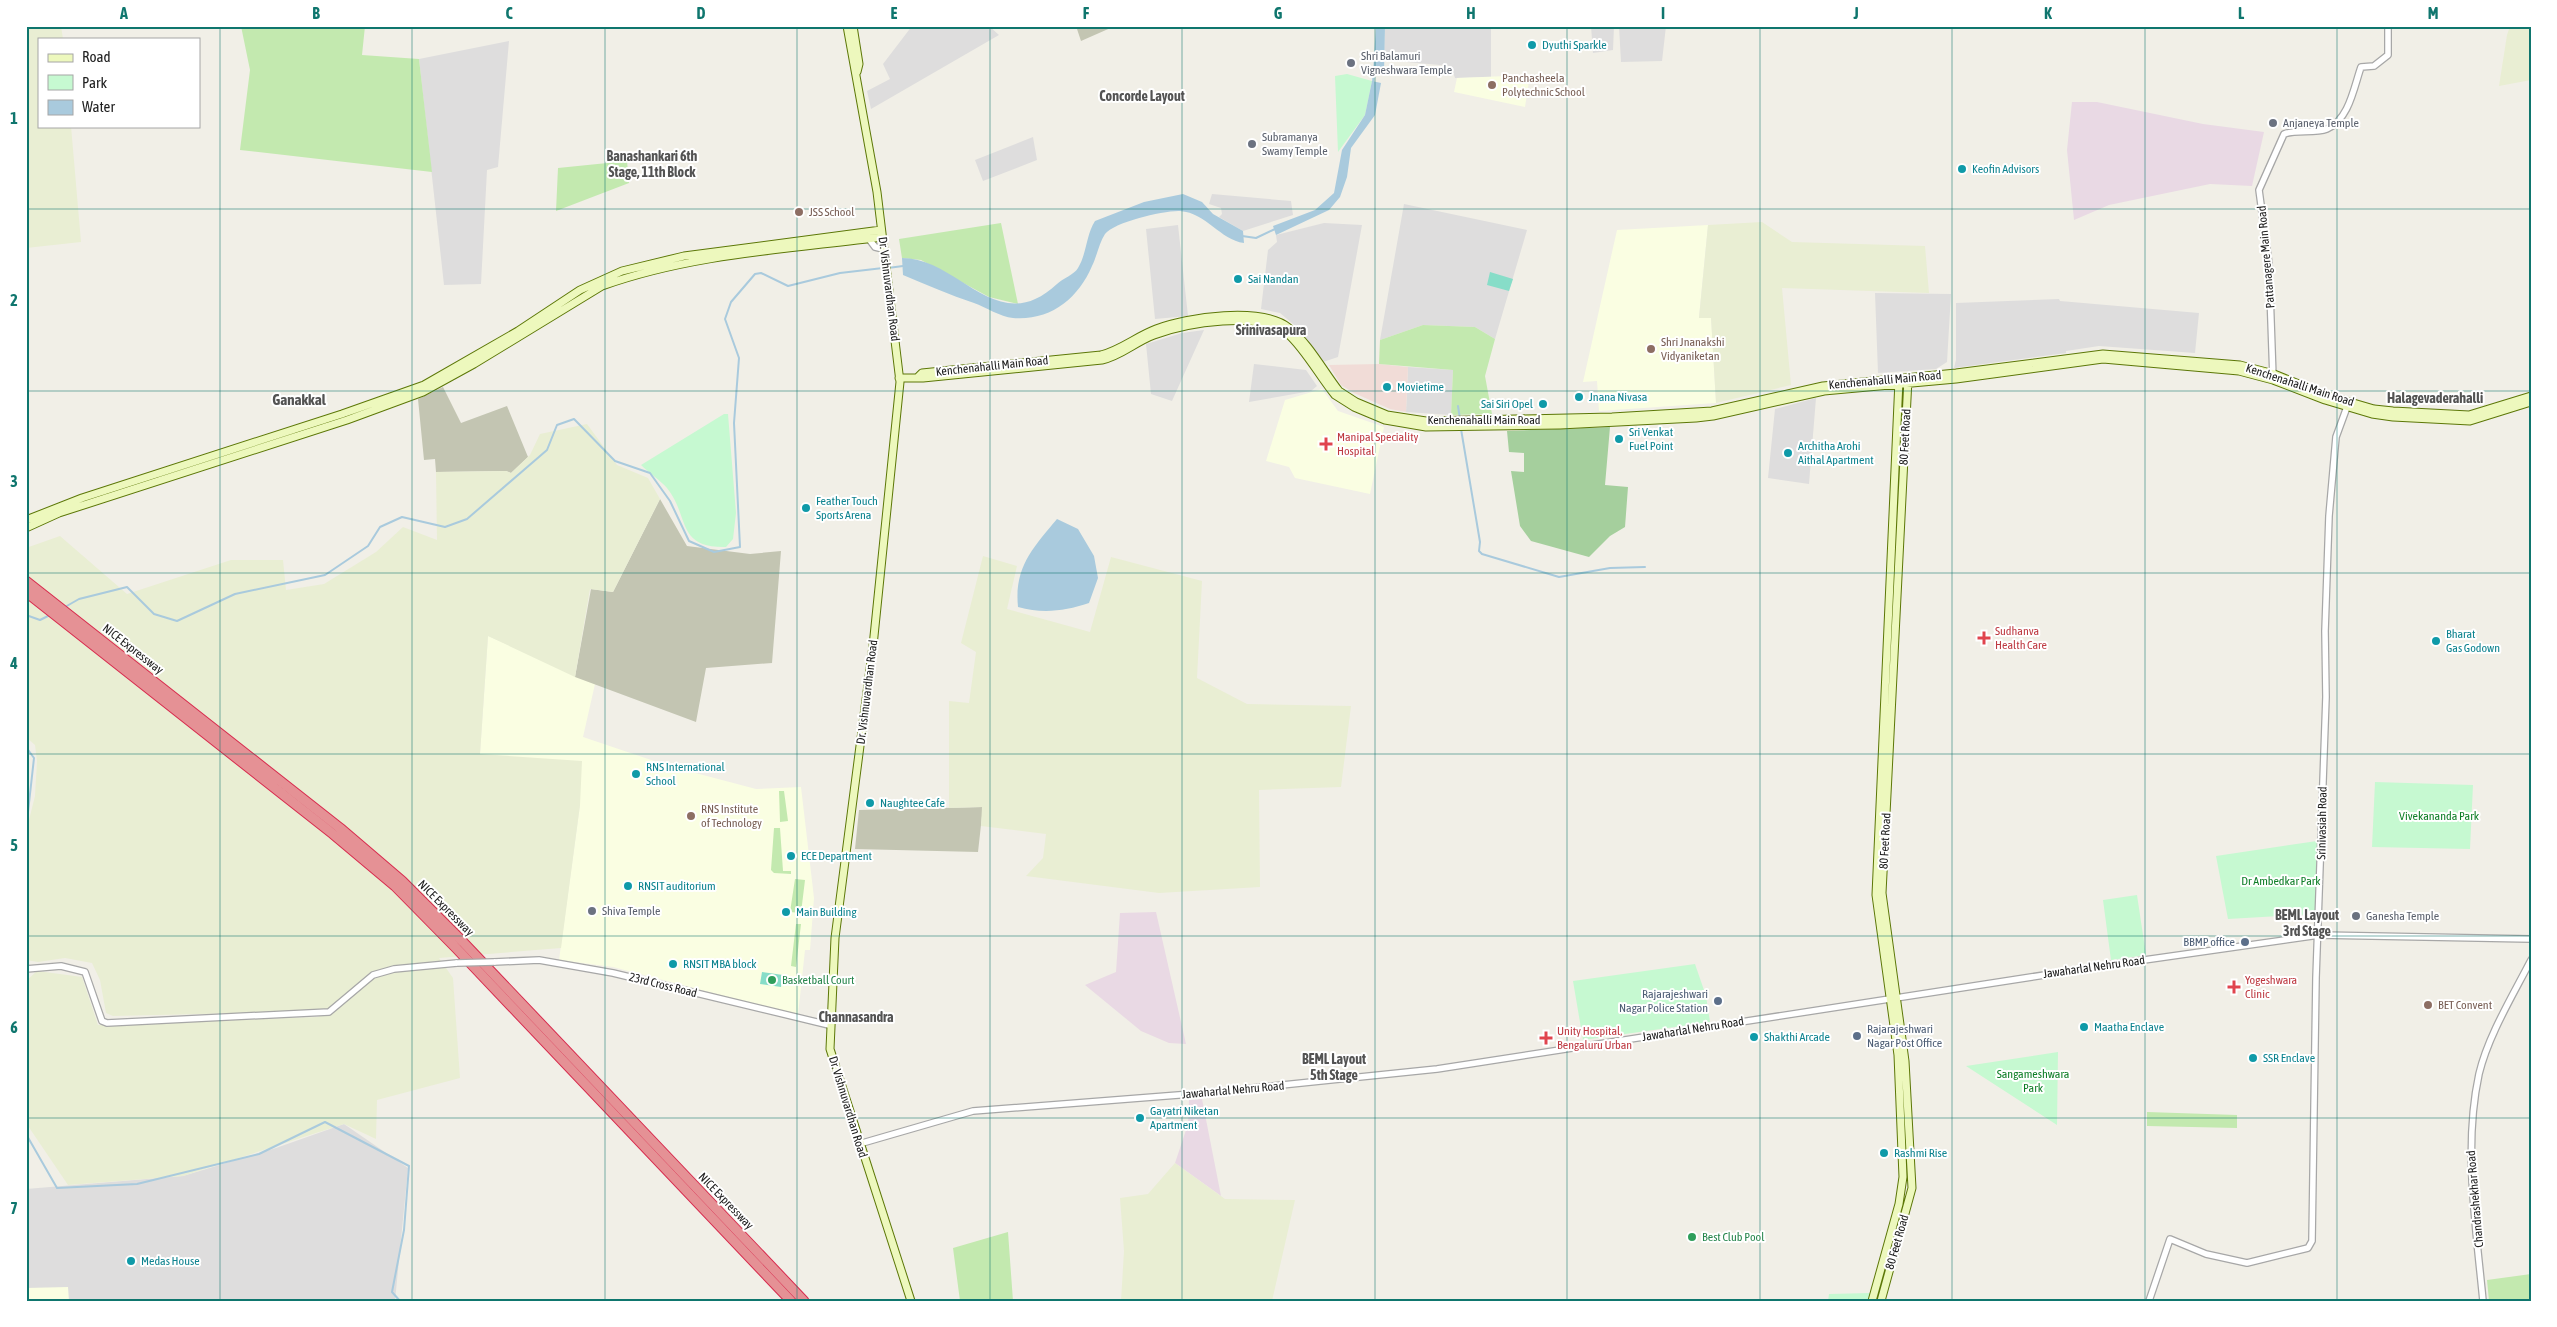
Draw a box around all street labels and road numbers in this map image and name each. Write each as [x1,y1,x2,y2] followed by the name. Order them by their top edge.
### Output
[2255,205,2277,309] street label: Pattanagere Main Road
[876,236,902,342] street label: Dr. Vishnuvardhan Road
[935,353,1049,379] street label: Kenchenahalli Main Road
[2244,361,2356,409] street label: Kenchenahalli Main Road
[1828,368,1942,392] street label: Kenchenahalli Main Road
[1897,408,1913,466] street label: 80 Feet Road
[1428,413,1540,427] street label: Kenchenahalli Main Road
[100,621,166,677] street label: NICE Expressway
[854,639,880,745] street label: Dr. Vishnuvardhan Road
[2314,786,2330,860] street label: Srinivasiah Road
[1877,812,1893,870] street label: 80 Feet Road
[415,877,477,939] street label: NICE Expressway
[2042,953,2146,981] street label: Jawaharlal Nehru Road
[627,970,699,1000] street label: 23rd Cross Road
[1641,1014,1745,1044] street label: Jawaharlal Nehru Road
[826,1055,870,1159] street label: Dr. Vishnuvardhan Road
[1181,1079,1285,1101] street label: Jawaharlal Nehru Road
[2464,1150,2486,1248] street label: Chandrashekhar Road
[696,1170,756,1232] street label: NICE Expressway
[1883,1213,1911,1271] street label: 80 Feet Road

